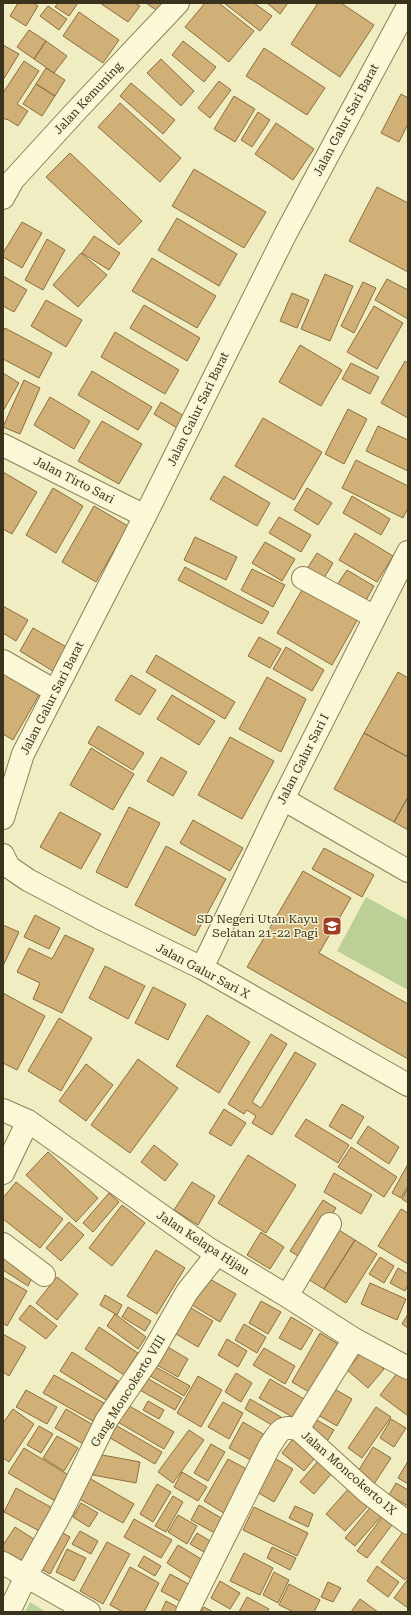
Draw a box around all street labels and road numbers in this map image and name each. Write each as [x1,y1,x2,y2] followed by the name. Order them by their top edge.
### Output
[51,59,125,137] street label: Jalan Kemuning
[310,61,382,179] street label: Jalan Galur Sari Barat
[164,349,232,468] street label: Jalan Galur Sari Barat
[31,454,117,506] street label: Jalan Tirto Sari
[17,639,87,757] street label: Jalan Galur Sari Barat
[274,711,332,807] street label: Jalan Galur Sari I
[154,940,252,1002] street label: Jalan Galur Sari X
[154,1208,252,1278] street label: Jalan Kelapa Hijau
[88,1332,168,1450] street label: Gang Moncokerto VIII
[299,1428,400,1518] street label: Jalan Moncokerto IX

